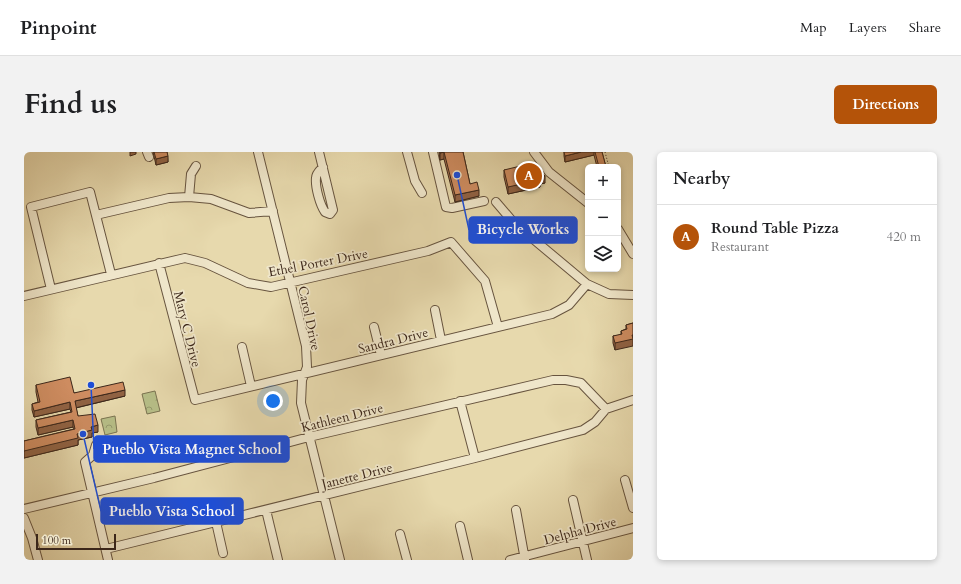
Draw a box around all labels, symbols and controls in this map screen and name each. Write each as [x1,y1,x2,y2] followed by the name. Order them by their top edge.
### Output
[20,15,97,41] text: Pinpoint
[800,18,827,37] text: Map
[849,18,887,37] text: Layers
[909,18,941,37] text: Share
[24,85,117,123] text: Find us
[834,85,937,124] button: Directions
[516,161,542,191] pin: A
[585,164,621,272] map controls
[585,164,621,200] button: +
[673,167,730,190] text: Nearby
[585,200,621,236] button: −
[469,217,577,243] callout: Bicycle Works
[711,218,839,238] text: Round Table Pizza
[477,220,569,239] text: Bicycle Works
[681,228,691,246] text: A
[887,228,921,246] text: 420 m
[585,236,621,272] button: layers
[711,238,769,256] text: Restaurant
[267,244,370,281] street label: Ethel Porter Drive
[293,284,325,352] street label: Carol Drive
[169,289,205,369] street label: Mary C Drive
[356,324,430,358] street label: Sandra Drive
[263,391,283,411] your location
[299,399,385,437] street label: Kathleen Drive
[94,436,289,462] callout: Pueblo Vista Magnet School
[102,440,282,459] text: Pueblo Vista Magnet School
[318,458,395,494] street label: Janette Drive
[101,498,243,524] callout: Pueblo Vista School
[109,502,235,521] text: Pueblo Vista School
[542,513,619,549] street label: Delpha Drive
[36,532,116,551] scale bar
[42,533,71,548] text: 100 m

